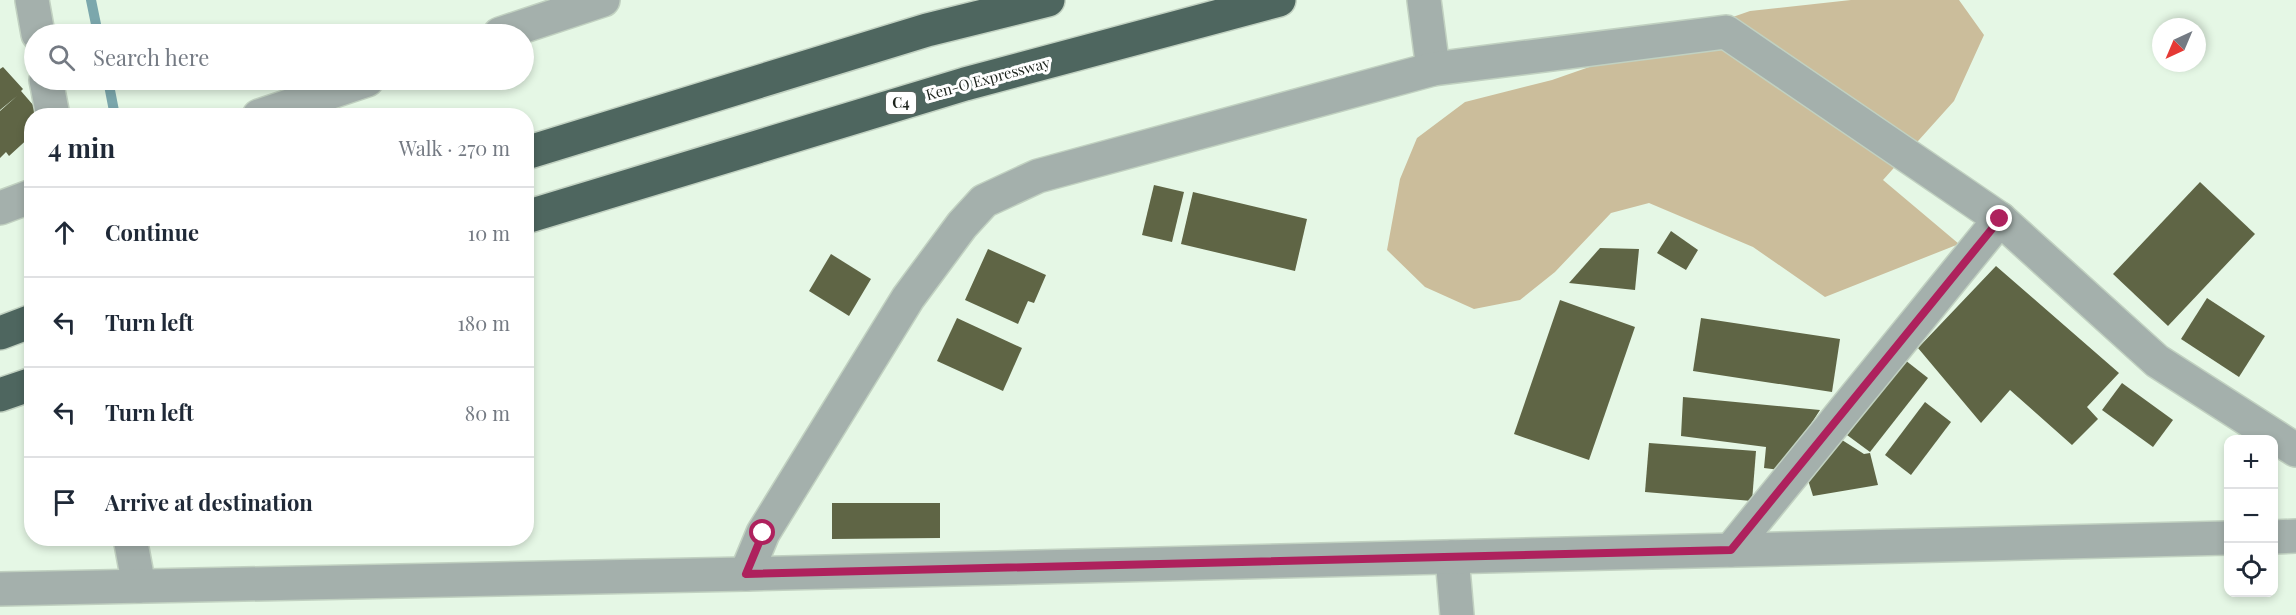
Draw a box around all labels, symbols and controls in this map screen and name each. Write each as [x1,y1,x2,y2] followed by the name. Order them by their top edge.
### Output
[2152,18,2206,72] north arrow
[24,24,534,90] search box
[45,41,78,74] icon: search
[93,42,209,72] text: Search here
[923,52,1053,104] street label: Ken-O Expressway
[886,92,916,114] road number: C4
[48,130,115,165] text: 4 min
[399,134,510,161] text: Walk · 270 m
[1986,205,2012,231] route end
[48,216,81,249] icon: ahead
[105,217,199,247] text: Continue
[468,219,510,246] text: 10 m
[48,306,81,339] icon: left
[105,307,194,337] text: Turn left
[457,309,510,336] text: 180 m
[48,396,81,429] icon: left
[105,397,194,427] text: Turn left
[465,399,510,426] text: 80 m
[2224,435,2278,597] map controls
[2224,435,2278,489] button: +
[48,486,81,519] icon: arrive
[105,487,313,517] text: Arrive at destination
[2224,489,2278,543] button: −
[749,519,775,545] route start
[2224,543,2278,597] button: locate

